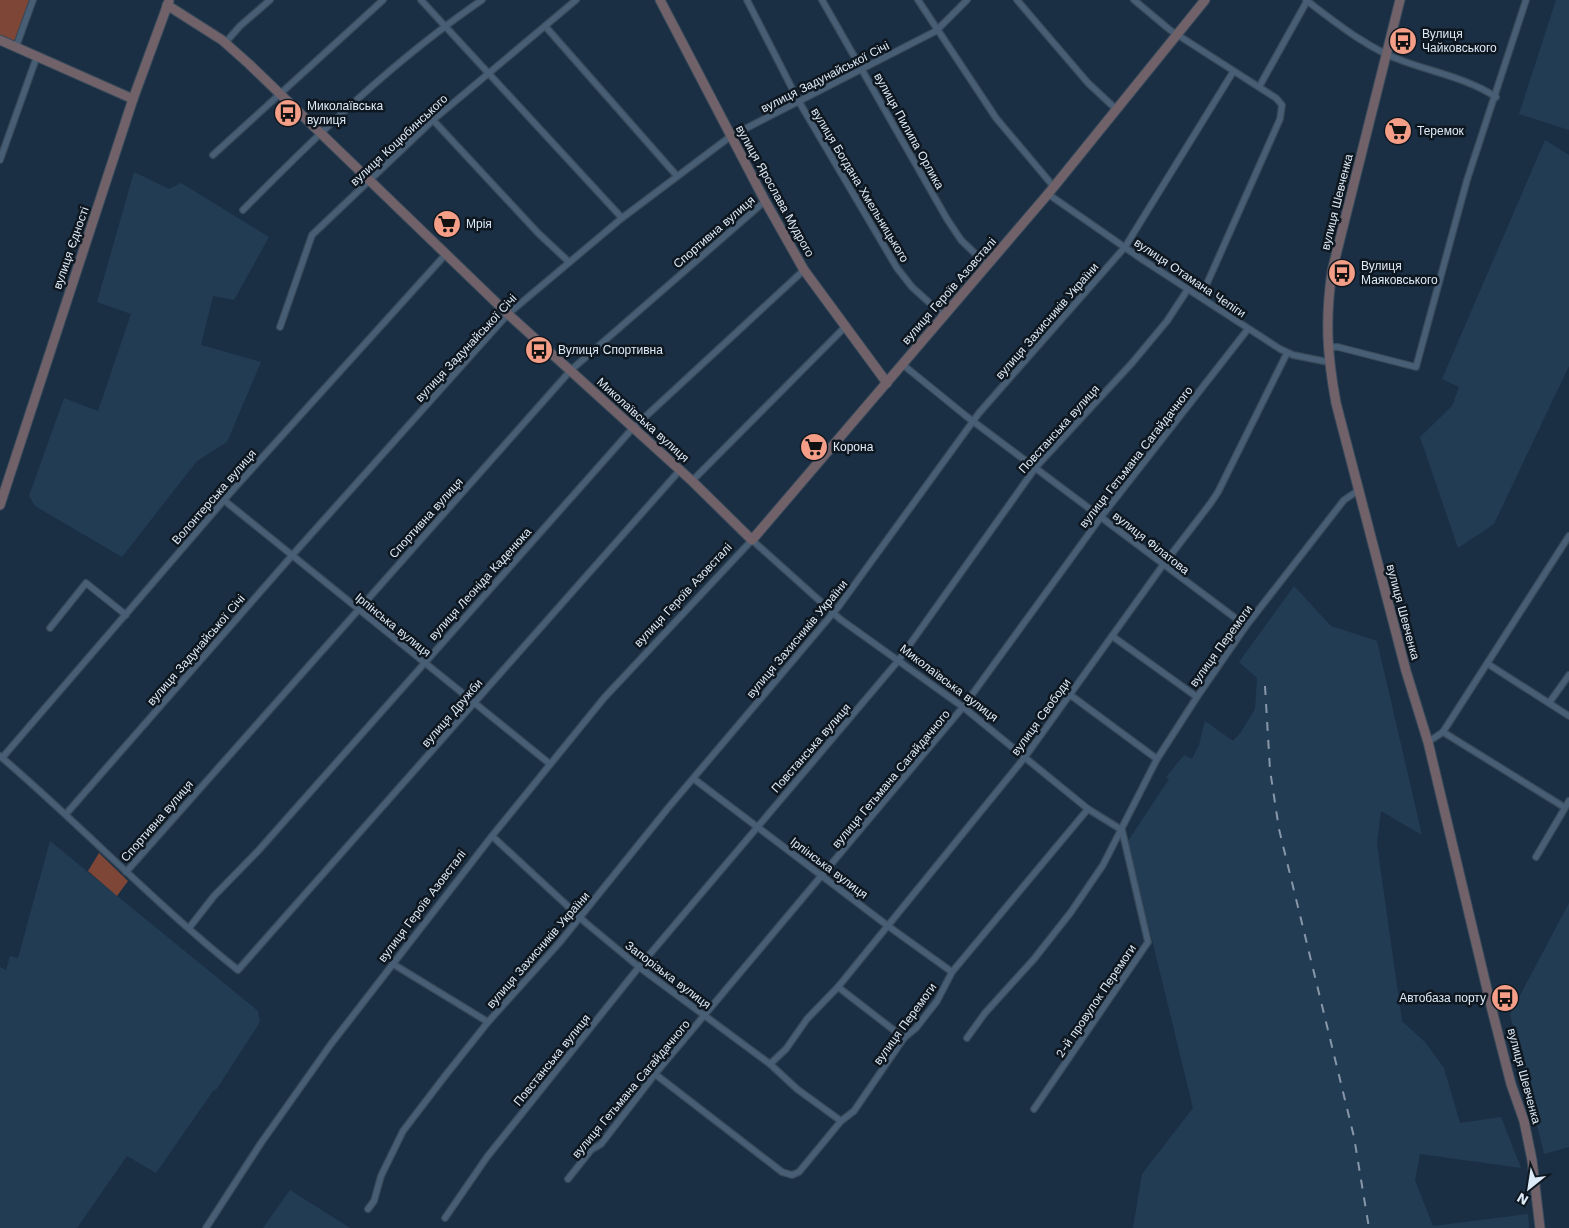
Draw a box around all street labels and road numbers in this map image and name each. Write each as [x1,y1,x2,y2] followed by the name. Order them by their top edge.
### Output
[759,39,891,115] street label: вулиця Задунайської Січі
[871,70,947,192] street label: вулиця Пилипа Орлика
[347,91,451,189] street label: вулиця Коцюбинського
[808,105,912,265] street label: вулиця Богдана Хмельницького
[733,123,817,260] street label: вулиця Ярослава Мудрого
[1318,152,1356,251] street label: вулиця Шевченка
[670,193,758,271] street label: Спортивна вулиця
[50,205,92,291] street label: вулиця Єдності
[899,235,999,347] street label: вулиця Героїв Азовсталі
[1132,235,1248,321] street label: вулиця Отамана Чепіги
[993,260,1101,382] street label: вулиця Захисників України
[412,291,520,405] street label: вулиця Задунайської Січі
[594,375,692,465] street label: Миколаївська вулиця
[1016,382,1102,476] street label: Повстанська вулиця
[1076,383,1196,531] street label: вулиця Гетьмана Сагайдачного
[169,447,259,547] street label: Волонтерська вулиця
[386,475,466,561] street label: Спортивна вулиця
[1110,509,1192,577] street label: вулиця Філатова
[426,525,534,643] street label: вулиця Леоніда Каденюка
[631,540,735,650] street label: вулиця Героїв Азовсталі
[1384,563,1423,662] street label: вулиця Шевченка
[744,577,850,701] street label: вулиця Захисників України
[352,590,434,660] street label: Ірпінська вулиця
[144,592,248,708] street label: вулиця Задунайської Січі
[1187,602,1255,690] street label: вулиця Перемоги
[897,642,1001,724] street label: Миколаївська вулиця
[419,676,485,750] street label: вулиця Дружби
[1008,676,1074,758] street label: вулиця Свободи
[768,701,854,795] street label: Повстанська вулиця
[829,707,953,851] street label: вулиця Гетьмана Сагайдачного
[118,777,196,865] street label: Спортивна вулиця
[788,834,870,902] street label: Ірпінська вулиця
[375,847,469,965] street label: вулиця Героїв Азовсталі
[484,889,592,1011] street label: вулиця Захисників України
[622,938,714,1012] street label: Запорізька вулиця
[1053,942,1139,1060] street label: 2-й провулок Перемоги
[871,980,939,1068] street label: вулиця Перемоги
[511,1011,593,1109] street label: Повстанська вулиця
[569,1017,693,1161] street label: вулиця Гетьмана Сагайдачного
[1505,1027,1544,1126] street label: вулиця Шевченка

